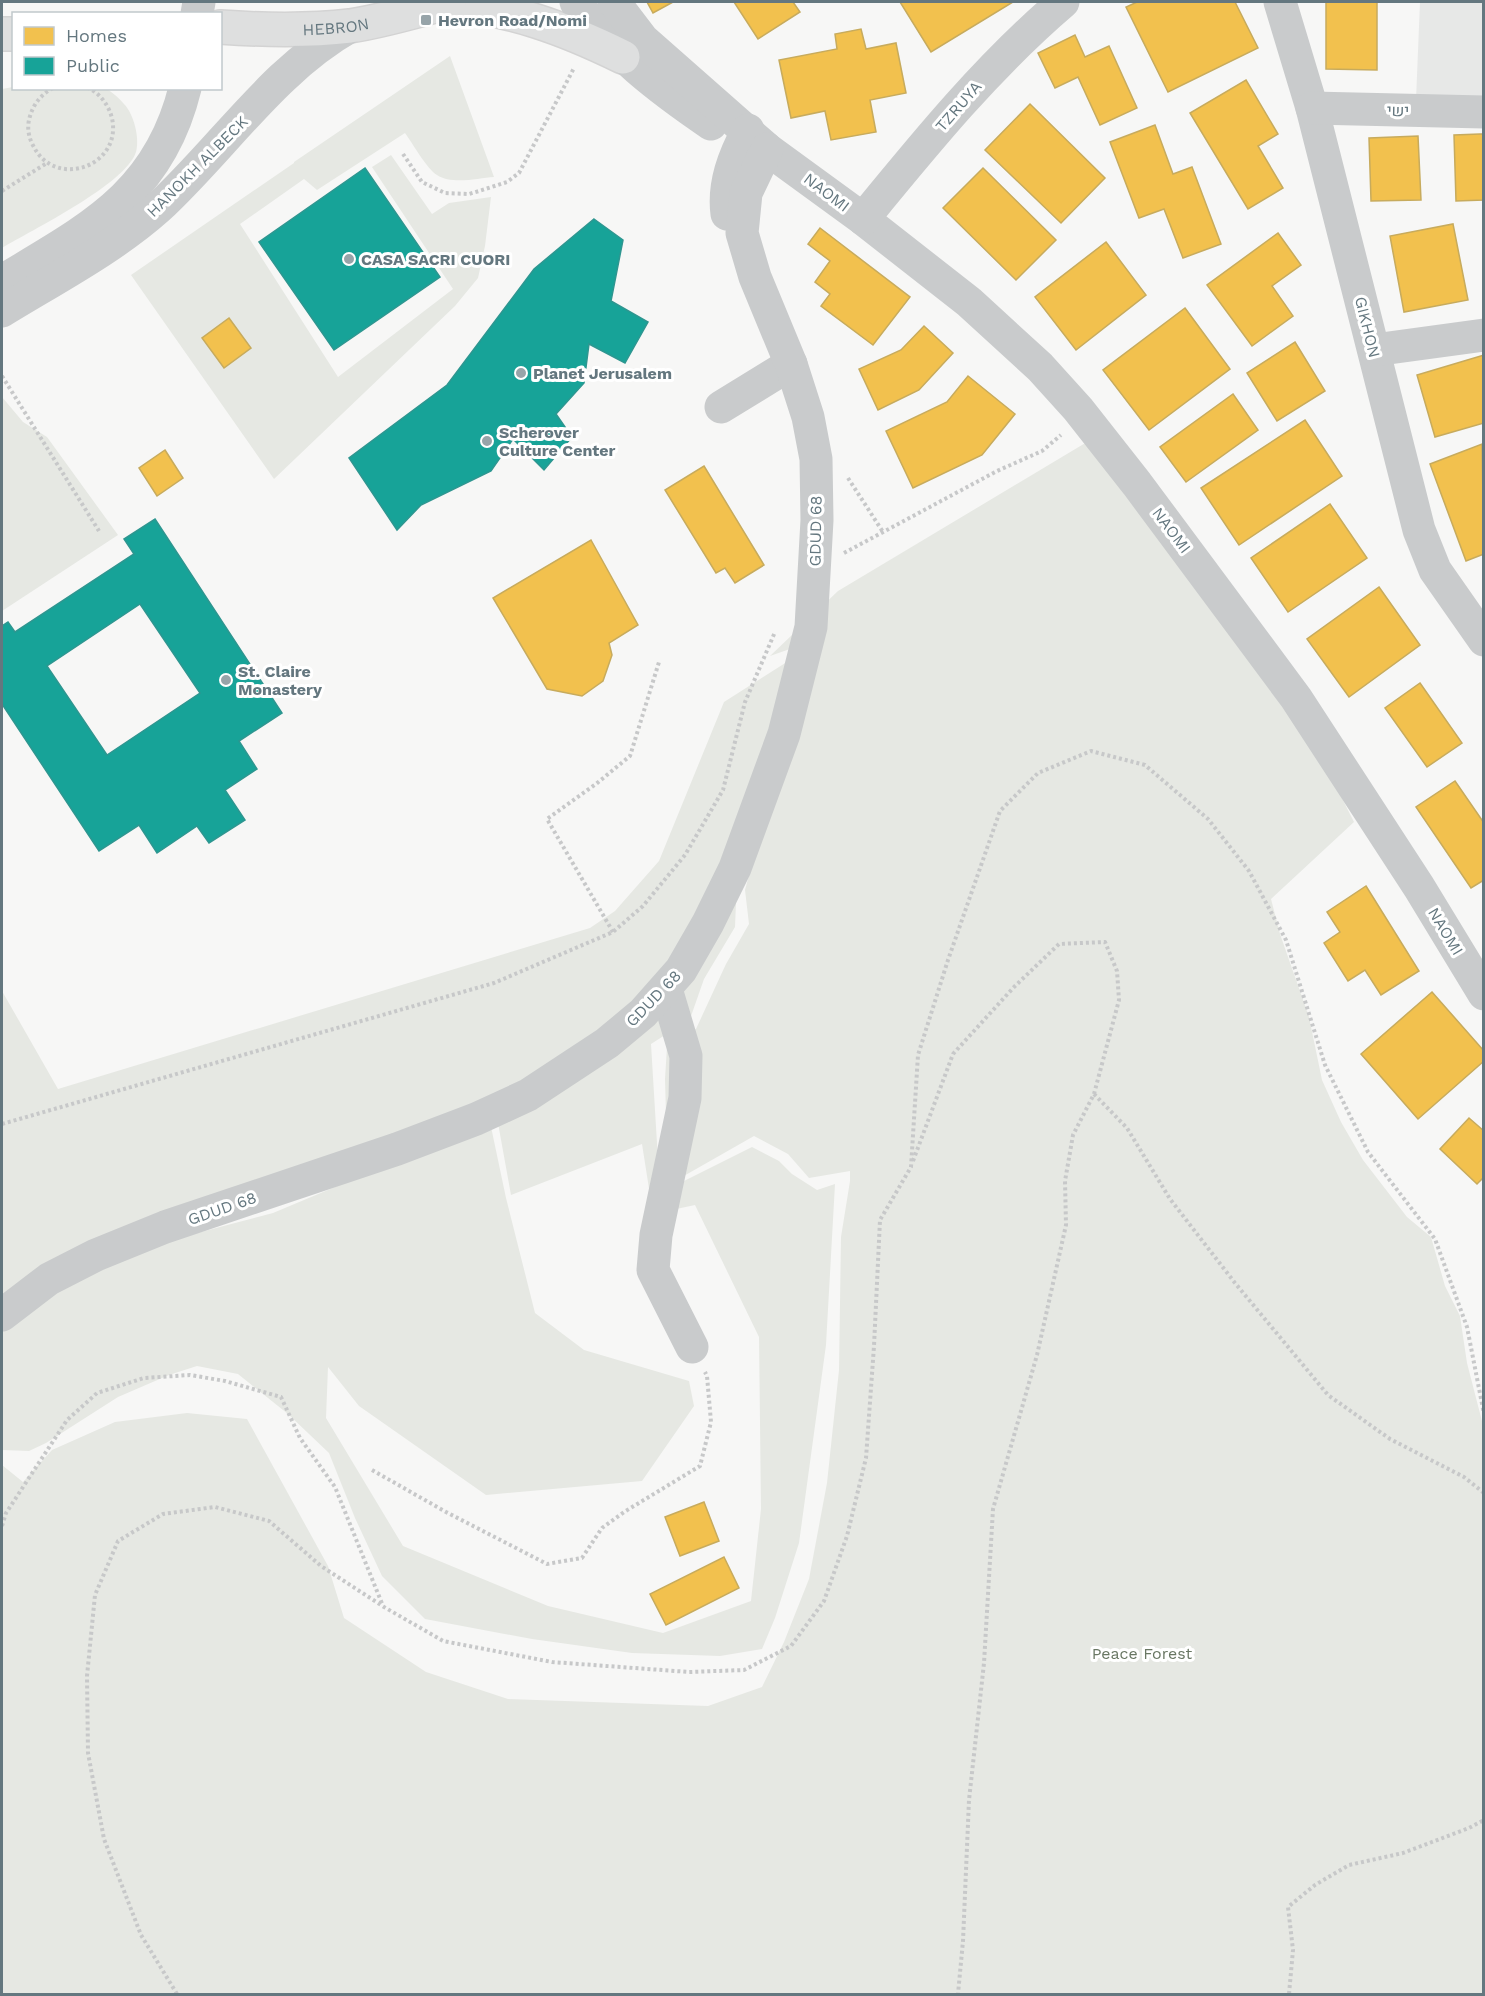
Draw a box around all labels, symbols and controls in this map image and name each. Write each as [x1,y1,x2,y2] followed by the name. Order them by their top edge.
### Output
[438,11,587,30] place label: Hevron Road/Nomi
[12,12,222,90] legend
[419,13,433,27] marker: Hevron Road/Nomi
[302,14,371,39] street label: HEBRON
[66,25,127,46] text: Homes
[66,55,120,76] text: Public
[931,77,986,135] street label: TZRUYA
[1387,101,1409,120] street label: ישי
[143,112,252,221] street label: HANOKH ALBECK
[800,169,853,216] street label: NAOMI
[361,250,510,269] place label: CASA SACRI CUORI
[342,252,356,266] marker: CASA SACRI CUORI
[1351,295,1384,360] street label: GIKHON
[533,364,672,383] place label: Planet Jerusalem
[514,366,528,380] marker: Planet Jerusalem
[499,423,616,460] place label: Scherover Culture Center
[480,434,494,448] marker: Scherover Culture Center
[805,495,826,567] street label: GDUD 68
[1148,504,1195,557] street label: NAOMI
[238,662,323,699] place label: St. Claire Monastery
[219,673,233,687] marker: St. Claire Monastery
[1424,904,1467,959] street label: NAOMI
[622,966,685,1030] street label: GDUD 68
[185,1188,259,1229] street label: GDUD 68
[1092,1644,1193,1663] park label: Peace Forest

